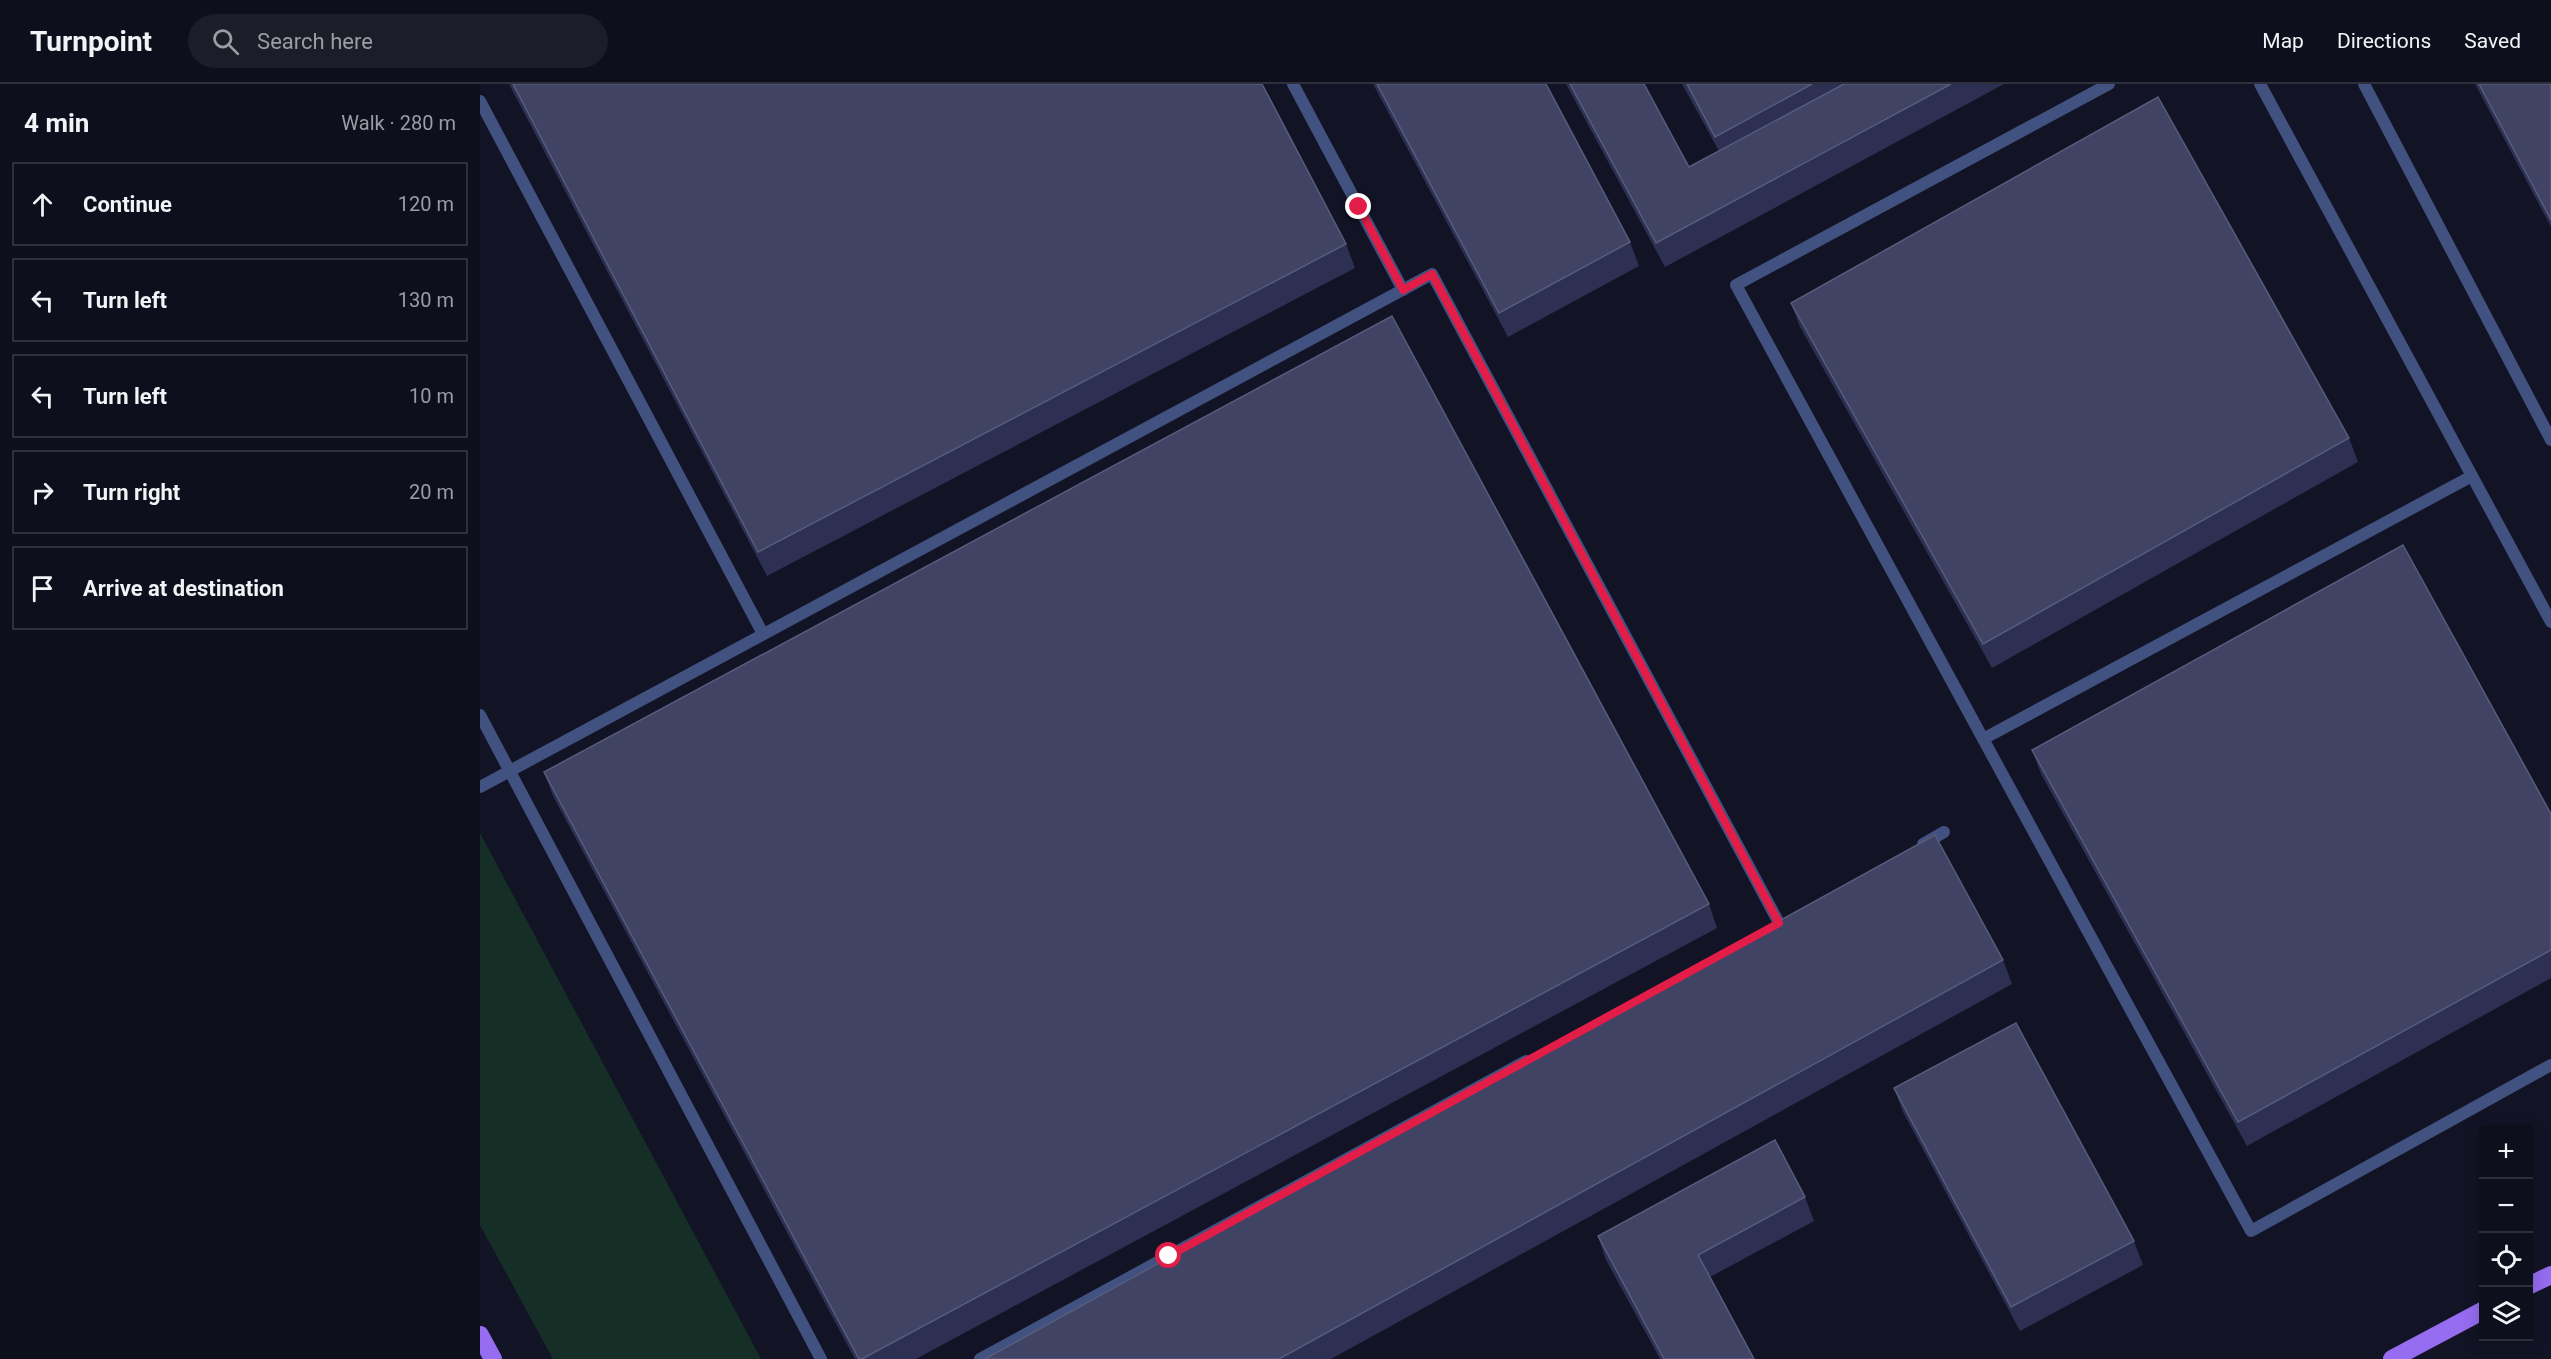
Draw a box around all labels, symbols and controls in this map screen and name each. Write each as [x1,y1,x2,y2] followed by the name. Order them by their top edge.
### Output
[188,14,608,68] search box
[30,25,152,58] text: Turnpoint
[209,25,242,58] icon: search
[257,29,373,54] text: Search here
[2262,29,2304,53] text: Map
[2337,29,2431,53] text: Directions
[2464,29,2521,53] text: Saved
[24,108,89,138] text: 4 min
[341,111,456,135] text: Walk · 280 m
[26,188,59,221] icon: ahead
[83,192,172,217] text: Continue
[398,192,454,216] text: 120 m
[1345,193,1371,219] route end
[26,284,59,317] icon: left
[83,288,167,313] text: Turn left
[398,288,454,312] text: 130 m
[26,380,59,413] icon: left
[83,384,167,409] text: Turn left
[409,384,454,408] text: 10 m
[26,476,59,509] icon: right
[83,480,180,505] text: Turn right
[409,480,454,504] text: 20 m
[26,572,59,605] icon: arrive
[83,576,284,601] text: Arrive at destination
[2479,1125,2533,1341] map controls
[2479,1125,2533,1179] button: +
[2479,1179,2533,1233] button: −
[2479,1233,2533,1287] button: locate
[1155,1242,1181,1268] route start
[2479,1287,2533,1341] button: layers

